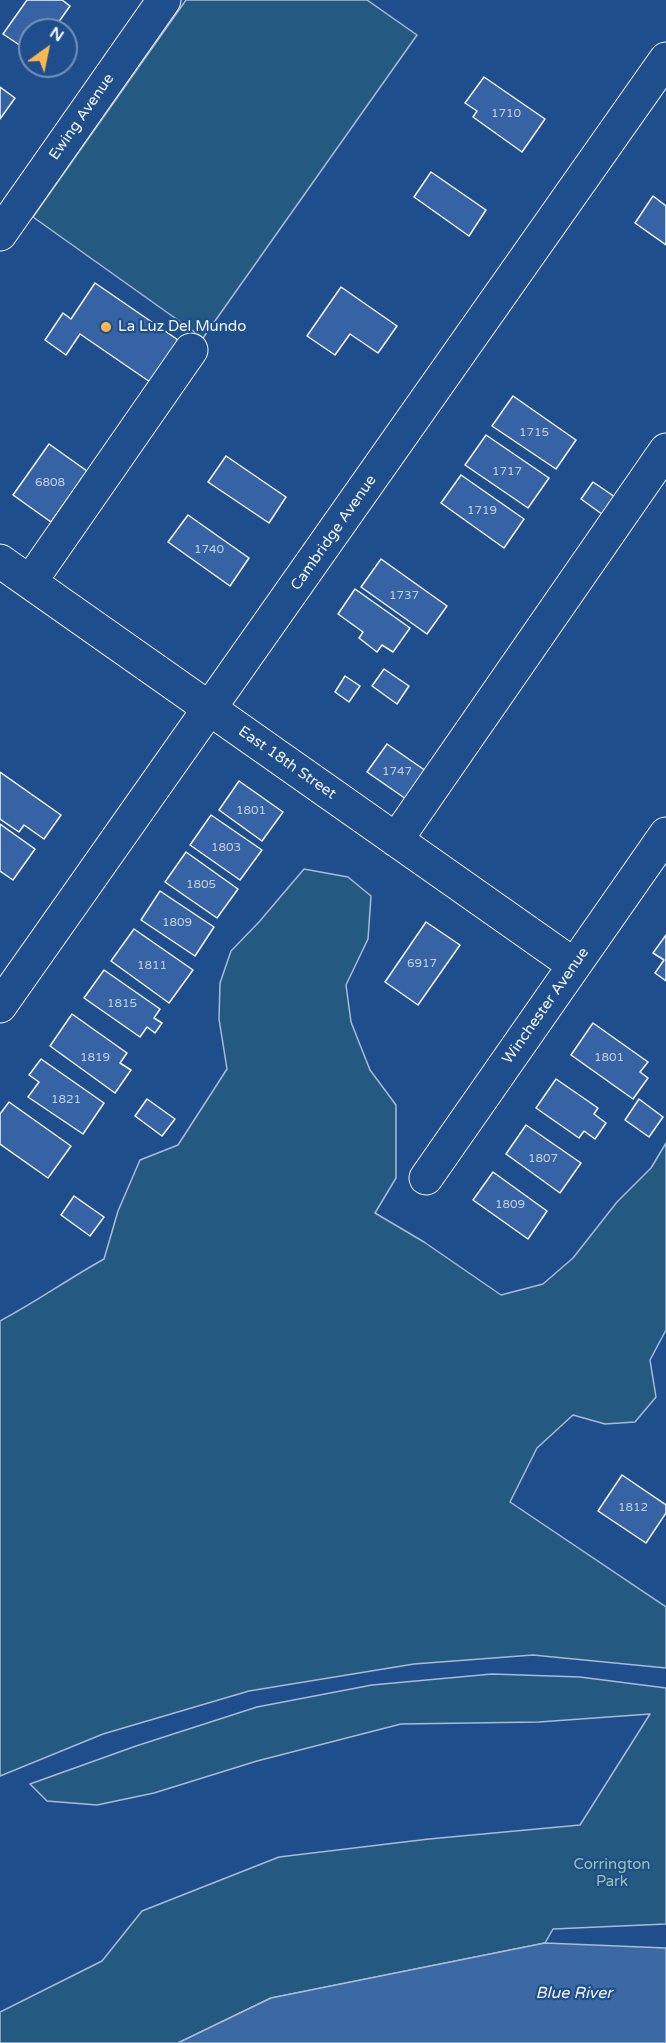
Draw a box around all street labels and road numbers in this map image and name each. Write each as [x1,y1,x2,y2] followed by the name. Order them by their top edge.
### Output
[46,70,118,164] street label: Ewing Avenue
[287,472,381,594] street label: Cambridge Avenue
[235,723,339,803] street label: East 18th Street
[499,944,593,1068] street label: Winchester Avenue

